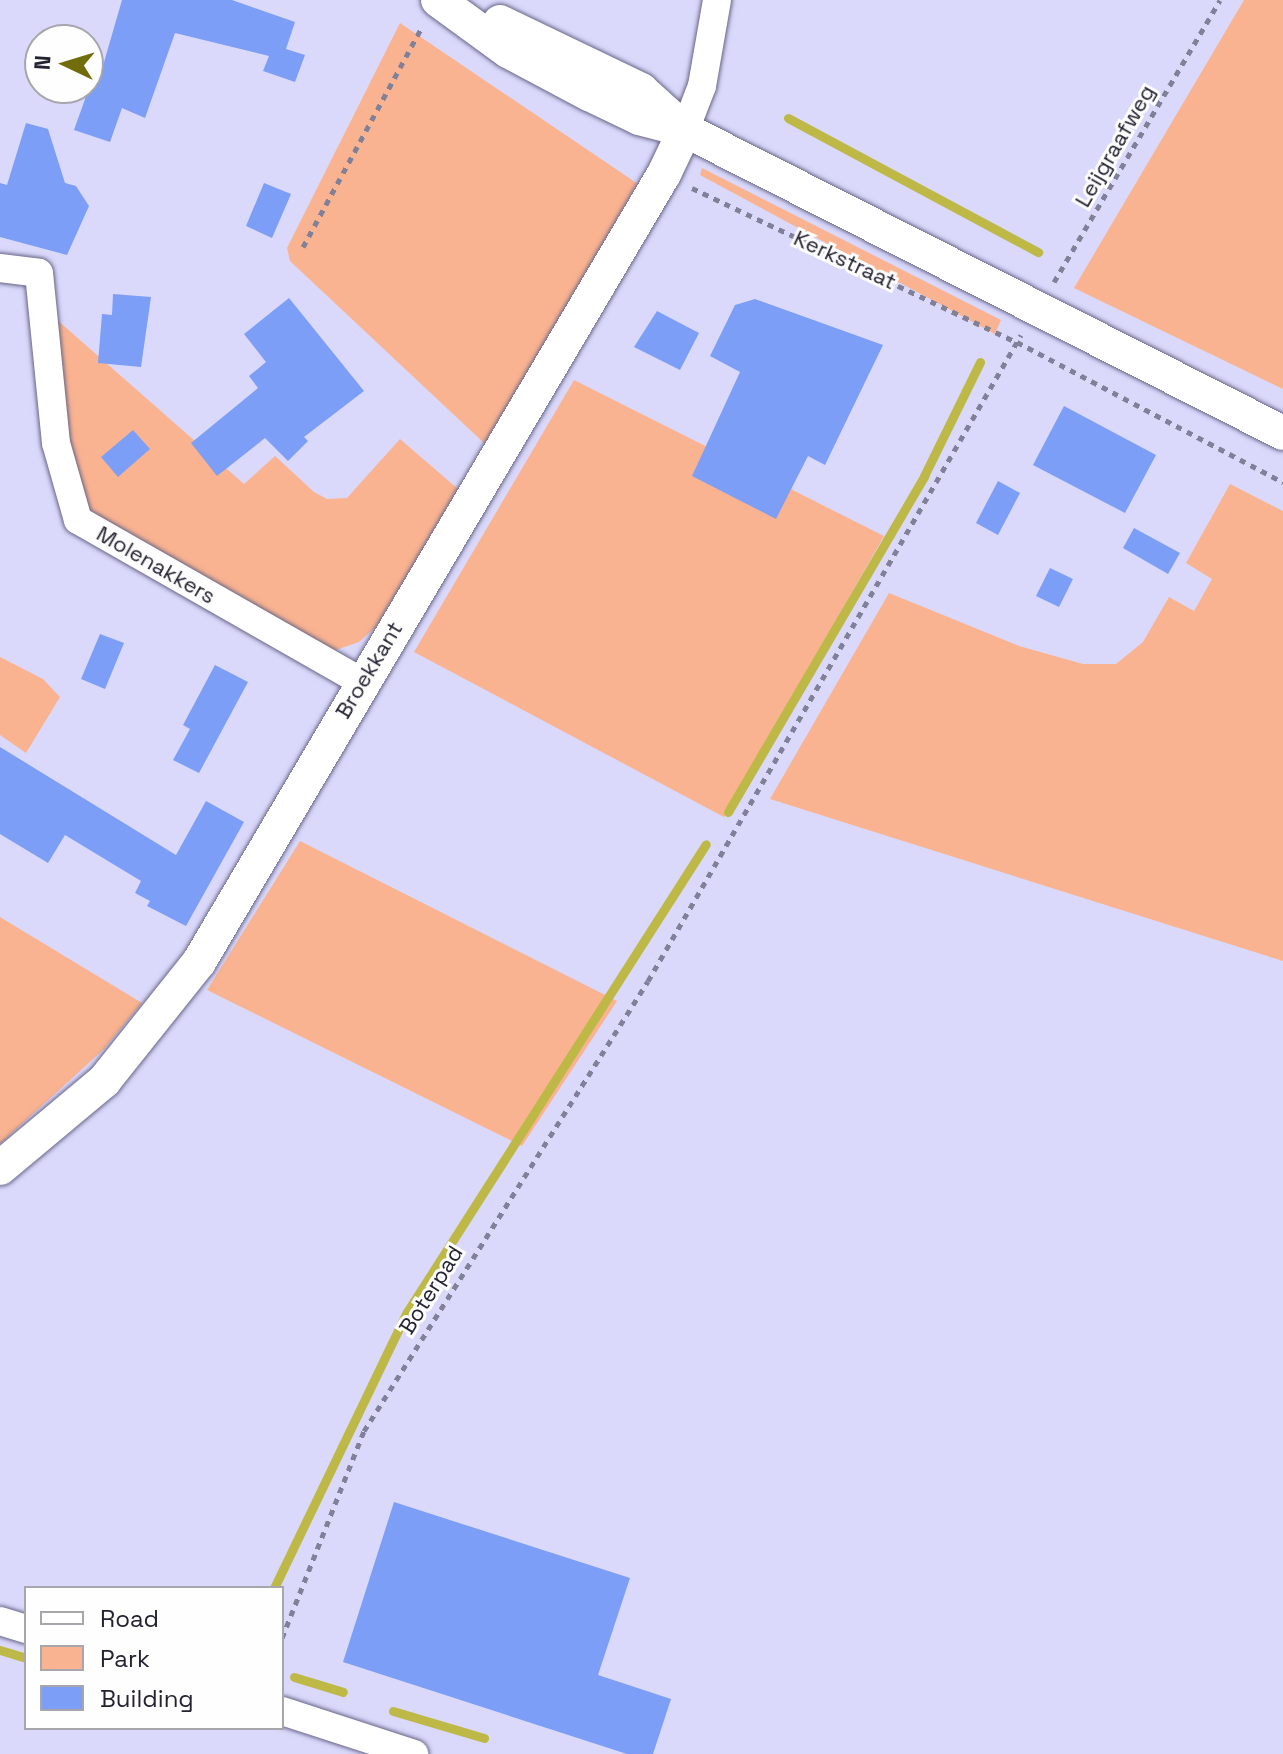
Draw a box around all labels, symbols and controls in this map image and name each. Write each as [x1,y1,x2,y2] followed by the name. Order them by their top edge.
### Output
[24,24,104,104] north arrow
[28,54,57,71] text: N
[1069,80,1161,212] street label: Leijgraafweg
[790,225,900,295] street label: Kerkstraat
[92,520,220,610] street label: Molenakkers
[330,617,408,723] street label: Broekkant
[393,1241,469,1339] street label: Boterpad
[24,1586,284,1730] legend
[100,1603,159,1634] text: Road
[100,1643,150,1674] text: Park
[100,1683,194,1714] text: Building

